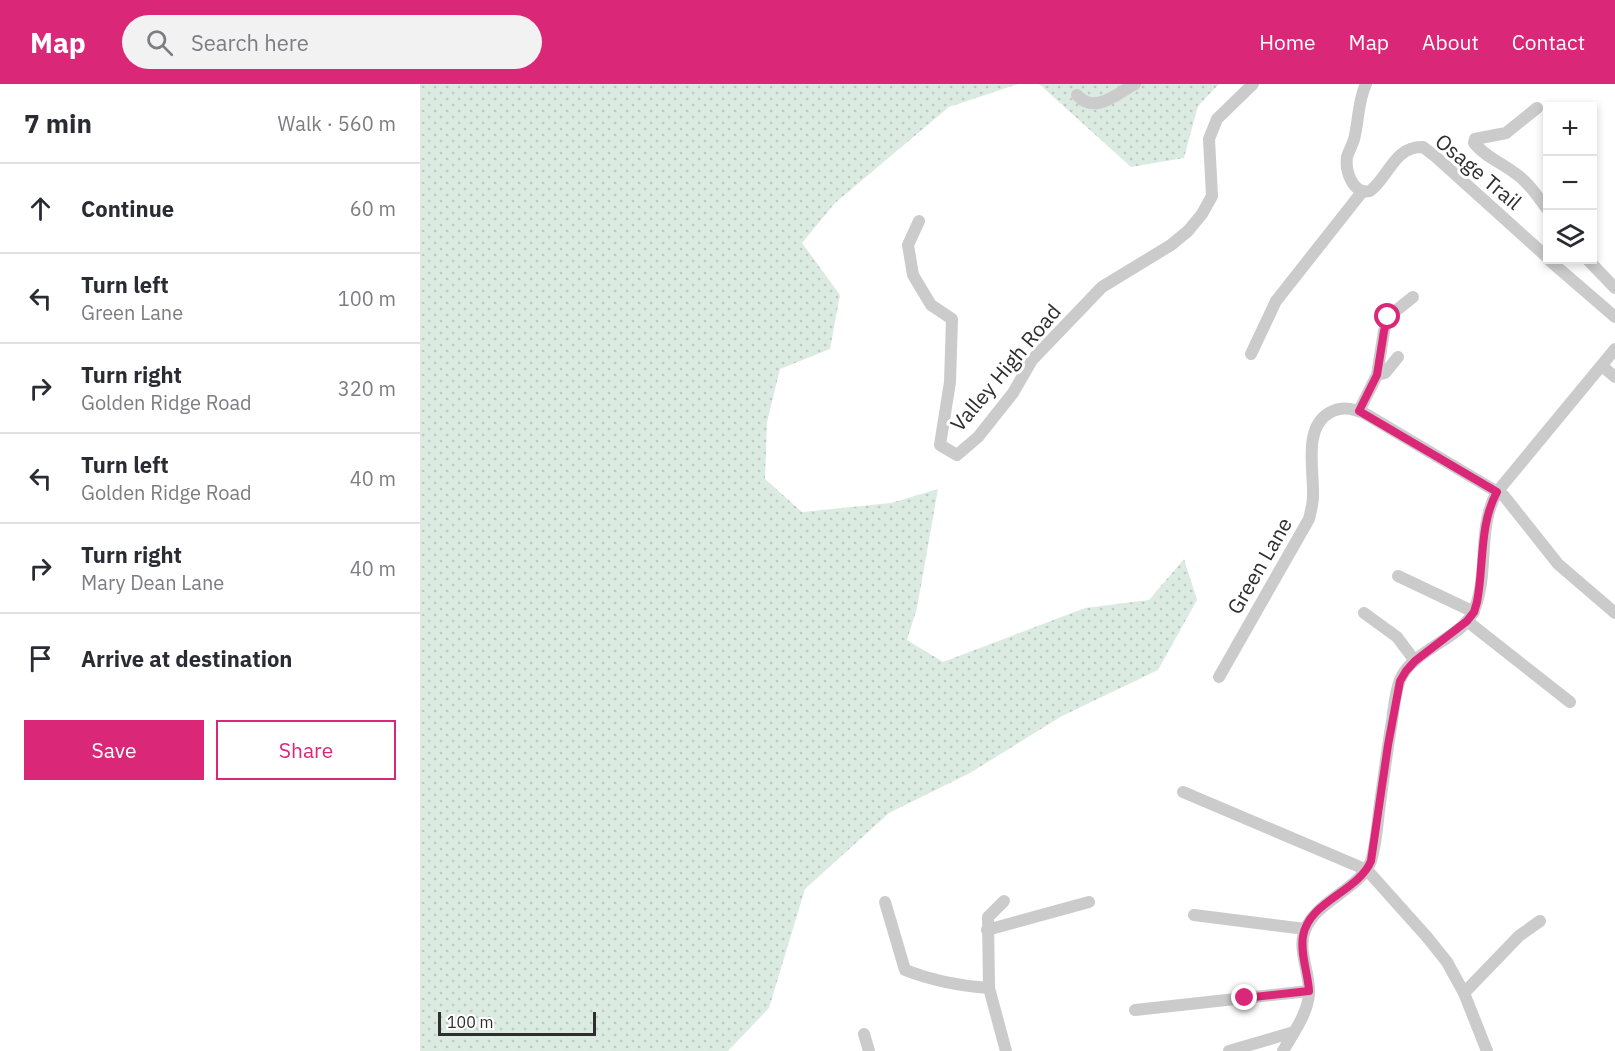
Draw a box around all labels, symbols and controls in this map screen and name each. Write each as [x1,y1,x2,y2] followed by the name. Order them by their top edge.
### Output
[122,15,542,69] search box
[30,24,86,61] text: Map
[143,26,176,59] icon: search
[191,28,309,57] text: Search here
[1259,28,1316,56] text: Home
[1349,28,1389,56] text: Map
[1422,28,1479,56] text: About
[1512,28,1585,56] text: Contact
[1543,102,1597,264] map controls
[1543,102,1597,156] button: +
[24,106,92,140] text: 7 min
[278,110,396,137] text: Walk · 560 m
[1430,127,1528,216] street label: Osage Trail
[1543,156,1597,210] button: −
[24,192,57,225] icon: ahead
[81,194,174,223] text: Continue
[350,195,396,222] text: 60 m
[1543,210,1597,264] button: layers
[81,270,169,299] text: Turn left
[24,282,57,315] icon: left
[338,285,396,312] text: 100 m
[944,298,1067,437] street label: Valley High Road
[81,299,183,326] text: Green Lane
[1374,303,1400,329] route start
[81,360,182,389] text: Turn right
[24,372,57,405] icon: right
[338,375,396,402] text: 320 m
[81,389,252,416] text: Golden Ridge Road
[81,450,169,479] text: Turn left
[24,462,57,495] icon: left
[350,465,396,492] text: 40 m
[81,479,252,506] text: Golden Ridge Road
[1220,512,1298,619] street label: Green Lane
[81,540,182,569] text: Turn right
[24,552,57,585] icon: right
[350,555,396,582] text: 40 m
[81,569,224,596] text: Mary Dean Lane
[24,642,57,675] icon: arrive
[81,644,292,673] text: Arrive at destination
[24,720,204,780] button: Save
[216,720,396,780] button: Share
[1231,984,1257,1010] route end
[438,1009,596,1036] scale bar
[447,1012,494,1032] text: 100 m

